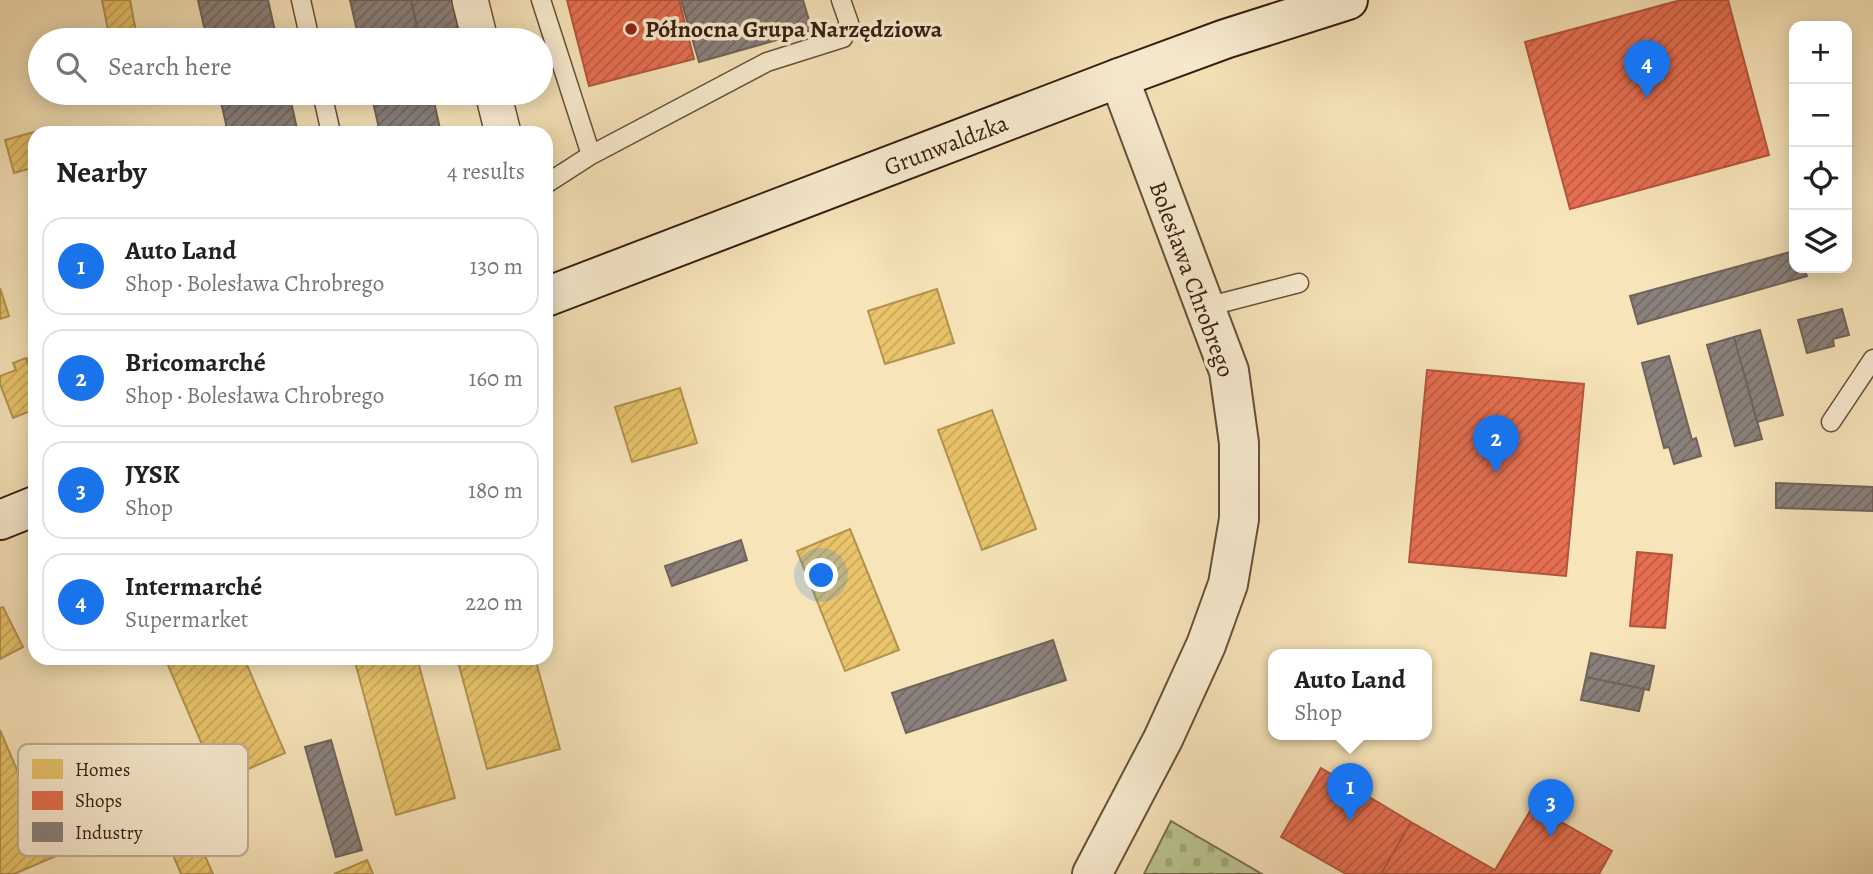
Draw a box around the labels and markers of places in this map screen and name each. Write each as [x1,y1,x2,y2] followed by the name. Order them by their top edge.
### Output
[645,13,943,45] place label: Północna Grupa Narzędziowa
[623,21,639,37] marker: Północna Grupa Narzędziowa
[1624,40,1670,98] pin: 4
[1473,415,1519,473] pin: 2
[1327,763,1373,821] pin: 1
[1528,779,1574,837] pin: 3

